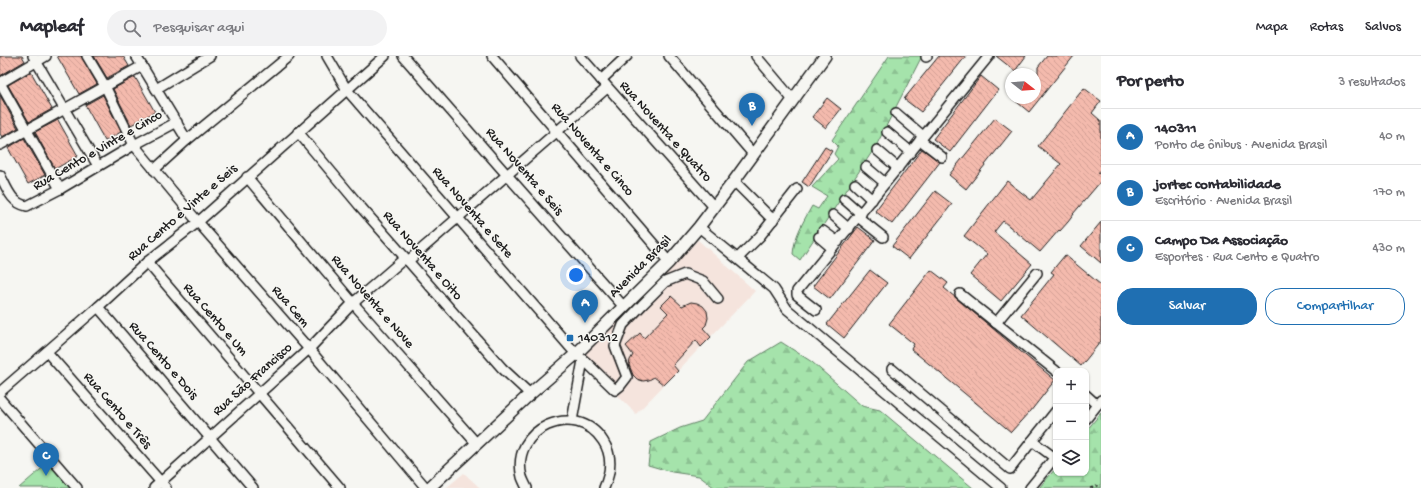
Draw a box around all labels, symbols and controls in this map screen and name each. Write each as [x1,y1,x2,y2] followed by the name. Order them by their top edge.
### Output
[107,10,387,46] search box
[20,16,83,39] text: Mapleaf
[121,17,143,39] icon: search
[153,19,245,37] text: Pesquisar aqui
[1256,19,1288,36] text: Mapa
[1310,19,1343,36] text: Rotas
[1365,19,1401,36] text: Salvos
[1005,68,1041,104] north arrow
[1117,72,1184,92] text: Por perto
[1338,75,1405,90] text: 3 resultados
[615,78,715,186] street label: Rua Noventa e Quatro
[739,93,765,126] pin: B
[547,100,637,200] street label: Rua Noventa e Cinco
[30,107,166,195] street label: Rua Cento e Vinte e Cinco
[1155,120,1197,138] text: 140311
[481,125,567,220] street label: Rua Noventa e Seis
[1126,129,1134,144] text: A
[1379,129,1405,144] text: 40 m
[1155,138,1327,153] text: Ponto de ônibus · Avenida Brasil
[125,160,242,265] street label: Rua Cento e Vinte e Seis
[428,164,517,263] street label: Rua Noventa e Sete
[1155,176,1281,194] text: jortec contabilidade
[1127,185,1133,200] text: B
[1373,185,1405,200] text: 170 m
[1155,194,1292,209] text: Escritório · Avenida Brasil
[378,208,466,304] street label: Rua Noventa e Oito
[606,232,676,302] street label: Avenida Brasil
[1155,232,1288,250] text: Campo Da Associação
[1126,241,1134,256] text: C
[1372,241,1405,256] text: 430 m
[1155,250,1319,265] text: Esportes · Rua Cento e Quatro
[327,252,418,353] street label: Rua Noventa e Nove
[566,265,586,285] your location
[179,280,251,360] street label: Rua Cento e Um
[267,283,313,331] street label: Rua Cem
[1117,288,1257,325] button: Salvar
[1265,288,1405,325] button: Compartilhar
[572,290,598,323] pin: A
[124,318,202,404] street label: Rua Cento e Dois
[577,330,618,347] place label: 140312
[565,333,575,343] marker: 140312
[210,340,296,420] street label: Rua São Francisco
[1053,368,1089,476] map controls
[1053,368,1089,404] button: +
[79,369,155,453] street label: Rua Cento e Três
[1053,404,1089,440] button: −
[1053,440,1089,476] button: layers
[33,443,59,476] pin: C

